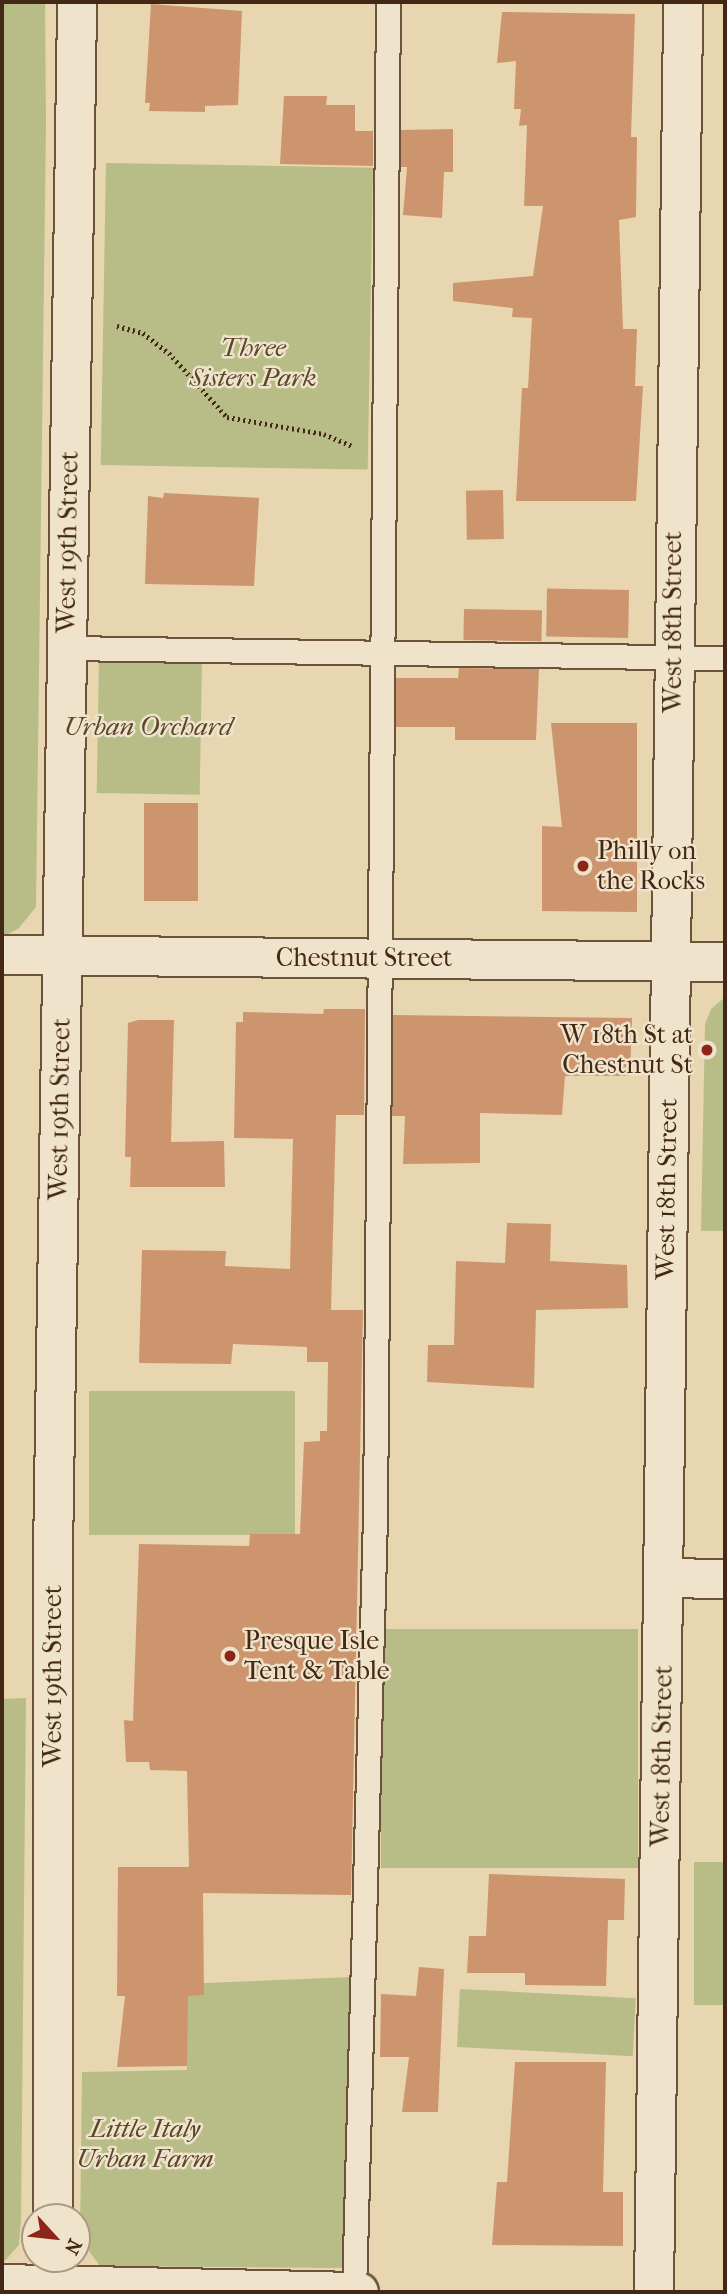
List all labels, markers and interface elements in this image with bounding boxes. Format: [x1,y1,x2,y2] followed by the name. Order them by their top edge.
[189,332,317,394] park label: Three Sisters Park
[51,451,85,633] street label: West 19th Street
[657,531,689,713] street label: West 18th Street
[64,711,232,743] park label: Urban Orchard
[597,835,705,896] place label: Philly on the Rocks
[575,858,591,874] marker: Philly on the Rocks
[276,942,452,974] street label: Chestnut Street
[43,1018,77,1200] street label: West 19th Street
[561,1019,693,1080] place label: W 18th St at Chestnut St
[699,1042,715,1058] marker: W 18th St at Chestnut St
[650,1098,684,1280] street label: West 18th Street
[37,1585,69,1767] street label: West 19th Street
[244,1625,389,1686] place label: Presque Isle Tent & Table
[222,1648,238,1664] marker: Presque Isle Tent & Table
[645,1665,679,1847] street label: West 18th Street
[76,2113,214,2174] park label: Little Italy Urban Farm
[21,2203,91,2273] north arrow
[60,2235,86,2258] text: N

